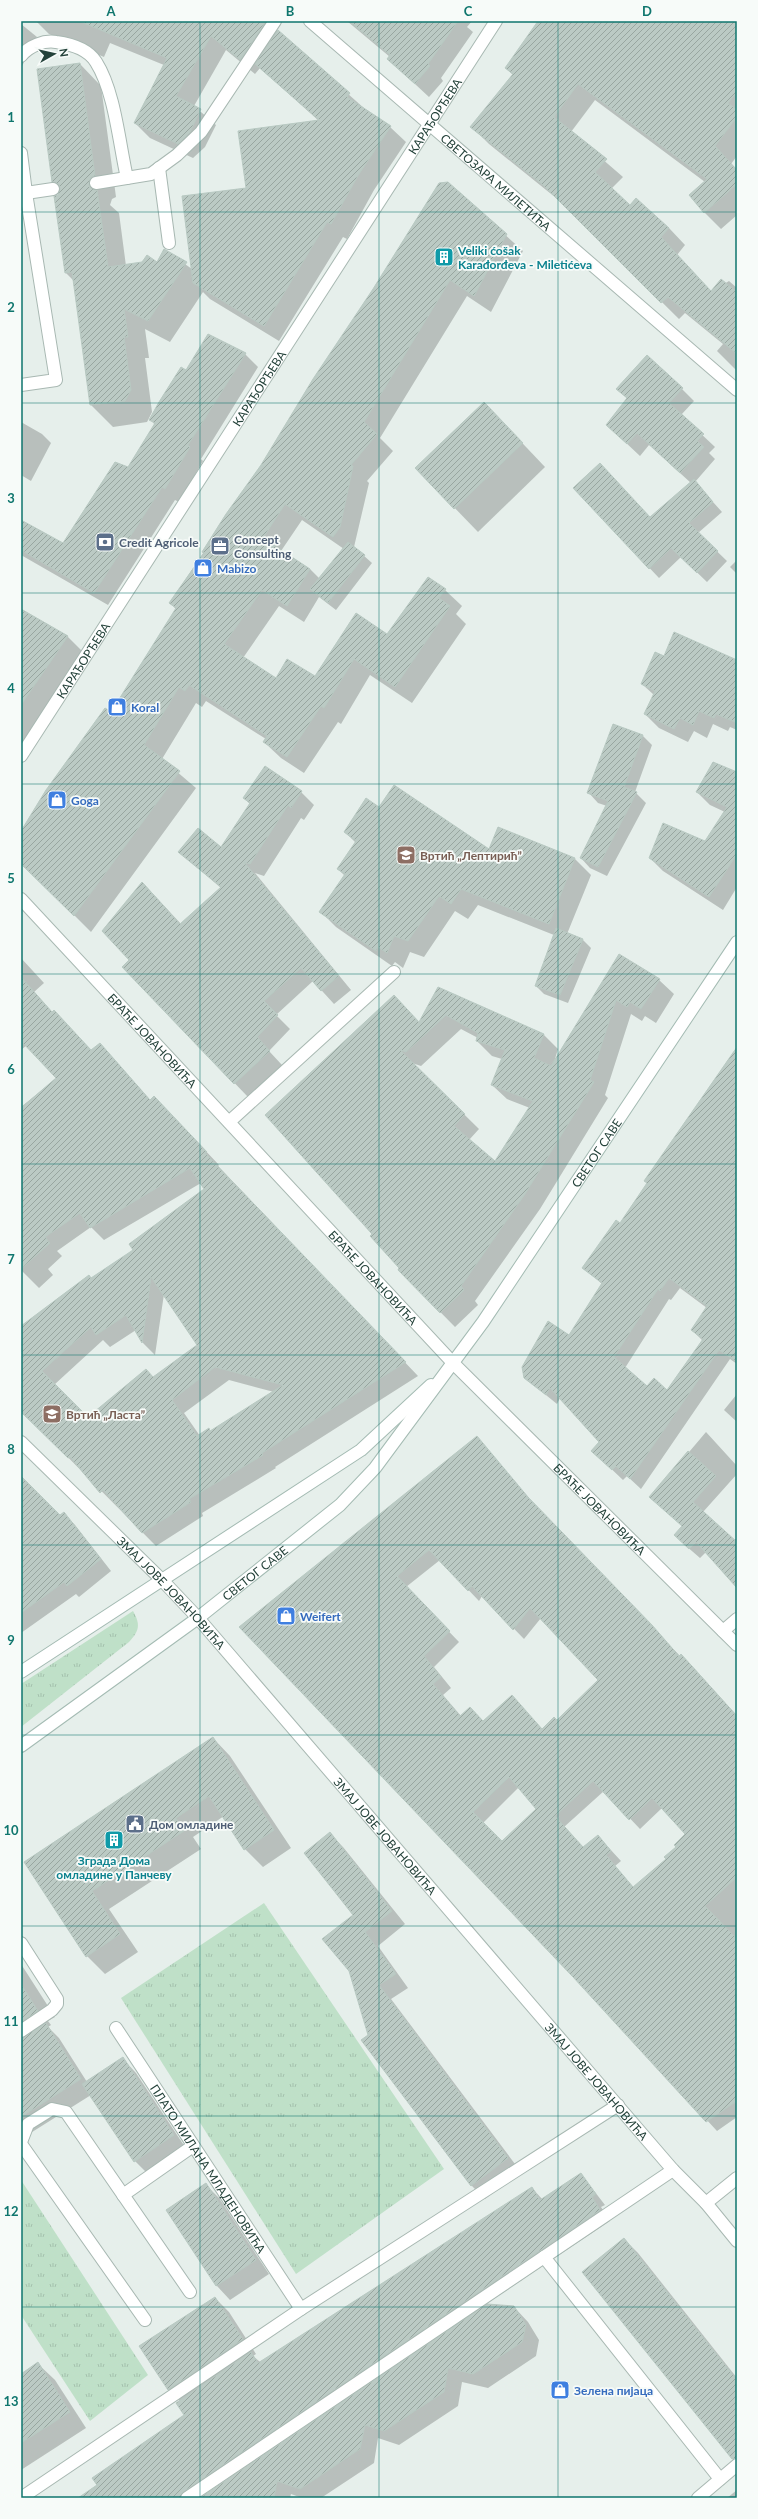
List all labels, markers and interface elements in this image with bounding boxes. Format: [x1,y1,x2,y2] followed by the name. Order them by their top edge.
[105,3,116,19] text: A
[286,3,295,19] text: B
[464,3,473,19] text: C
[642,3,652,19] text: D
[34,34,74,74] north arrow
[57,47,71,58] text: N
[405,75,465,157] street label: КАРАЂОРЂЕВА
[7,109,15,125] text: 1
[438,130,555,234] street label: СВЕТОЗАРА МИЛЕТИЋА
[457,243,592,272] place label: Veliki ćošak Karađorđeva - Miletićeva
[433,246,455,268] building icon: Veliki ćošak Karađorđeva - Miletićeva
[7,299,15,315] text: 2
[229,347,289,429] street label: КАРАЂОРЂЕВА
[7,490,15,506] text: 3
[94,531,116,553] bank icon: Credit Agricole
[234,532,292,561] place label: Concept Consulting
[119,535,199,550] place label: Credit Agricole
[209,535,231,557] office icon: Concept Consulting
[192,557,214,579] shop icon: Mabizo
[217,561,257,576] place label: Mabizo
[53,619,113,701] street label: КАРАЂОРЂЕВА
[7,680,15,696] text: 4
[106,696,128,718] shop icon: Koral
[131,700,159,715] place label: Koral
[46,789,68,811] shop icon: Goga
[71,793,99,808] place label: Goga
[395,844,417,866] school or university icon: Вртић „Лептирић”
[420,848,522,863] place label: Вртић „Лептирић”
[7,870,15,886] text: 5
[105,990,201,1091] street label: БРАЋЕ ЈОВАНОВИЋА
[7,1061,15,1077] text: 6
[568,1116,624,1190] street label: СВЕТОГ САВЕ
[326,1227,422,1328] street label: БРАЋЕ ЈОВАНОВИЋА
[7,1251,15,1267] text: 7
[41,1403,63,1425] school or university icon: Вртић „Ласта”
[66,1407,146,1422] place label: Вртић „Ласта”
[7,1441,15,1457] text: 8
[551,1460,650,1558] street label: БРАЋЕ ЈОВАНОВИЋА
[114,1533,229,1653] street label: ЗМАЈ ЈОВЕ ЈОВАНОВИЋА
[219,1542,291,1603] street label: СВЕТОГ САВЕ
[275,1605,297,1627] shop icon: Weifert
[300,1609,341,1624] place label: Weifert
[7,1632,15,1648] text: 9
[331,1774,441,1898] street label: ЗМАЈ ЈОВЕ ЈОВАНОВИЋА
[124,1813,146,1835] public building icon: Дом омладине
[149,1817,234,1832] place label: Дом омладине
[3,1822,19,1838] text: 10
[103,1829,125,1851] building icon: Зграда Дома омладине у Панчеву
[56,1853,172,1882] place label: Зграда Дома омладине у Панчеву
[3,2013,19,2029] text: 11
[542,2020,652,2144] street label: ЗМАЈ ЈОВЕ ЈОВАНОВИЋА
[147,2081,270,2256] street label: ПЛАТО МИЛАНА МЛАДЕНОВИЋА
[3,2203,19,2219] text: 12
[549,2379,571,2401] shop icon: Зелена пијаца
[574,2383,653,2398] place label: Зелена пијаца
[3,2393,19,2409] text: 13

